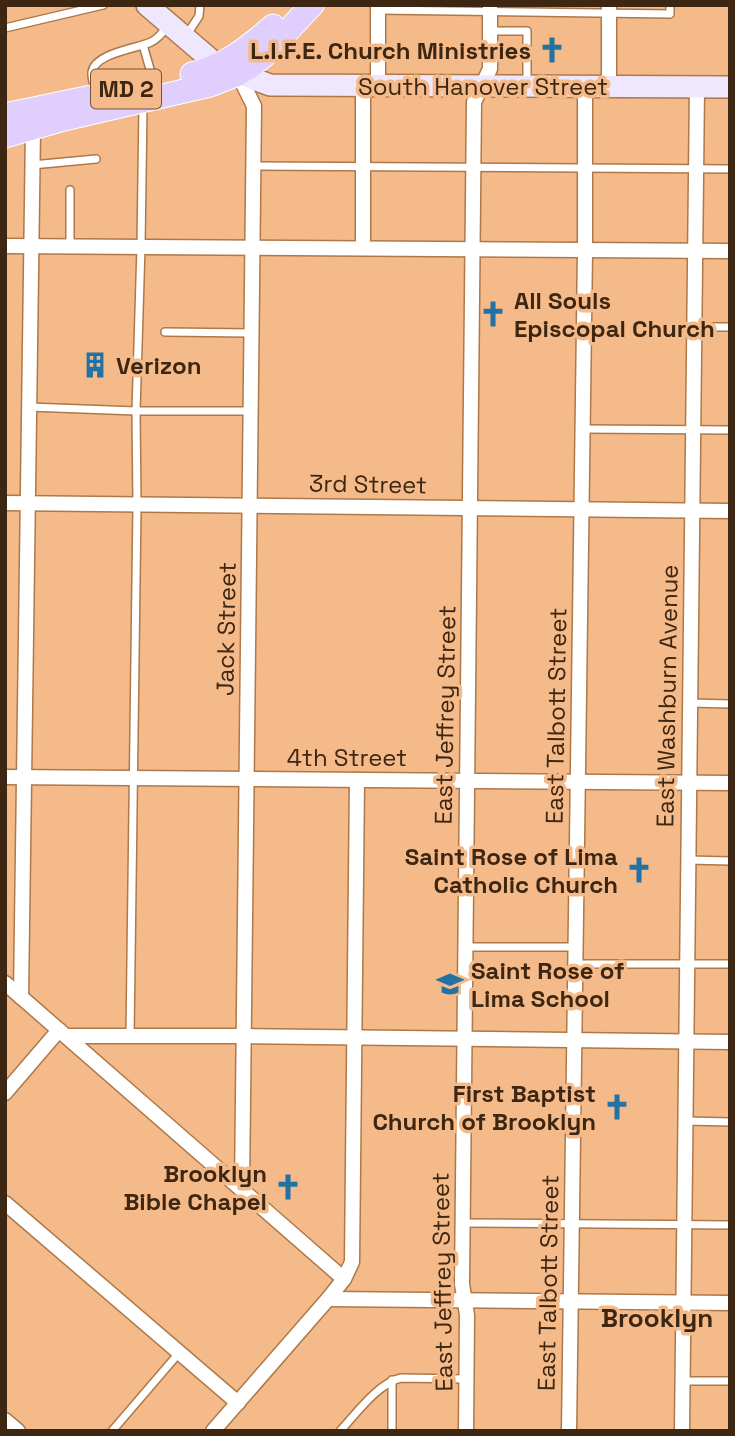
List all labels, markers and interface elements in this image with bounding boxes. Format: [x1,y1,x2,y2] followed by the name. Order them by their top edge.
[250,35,531,66] place label: L.I.F.E. Church Ministries
[537,35,567,65] church icon: L.I.F.E. Church Ministries
[91,69,161,108] road number: MD 2
[358,71,608,102] street label: South Hanover Street
[514,285,715,344] place label: All Souls Episcopal Church
[478,299,508,329] church icon: All Souls Episcopal Church
[80,350,110,380] building icon: Verizon
[116,350,202,381] place label: Verizon
[309,467,427,501] street label: 3rd Street
[209,562,243,696] street label: Jack Street
[649,564,685,828] street label: East Washburn Avenue
[428,605,462,825] street label: East Jeffrey Street
[539,608,573,824] street label: East Talbott Street
[287,742,407,773] street label: 4th Street
[405,841,618,900] place label: Saint Rose of Lima Catholic Church
[624,855,654,885] church icon: Saint Rose of Lima Catholic Church
[471,955,624,1014] place label: Saint Rose of Lima School
[435,969,465,999] school or university icon: Saint Rose of Lima School
[372,1078,596,1137] place label: First Baptist Church of Brooklyn
[602,1092,632,1122] church icon: First Baptist Church of Brooklyn
[123,1158,267,1217] place label: Brooklyn Bible Chapel
[273,1172,303,1202] church icon: Brooklyn Bible Chapel
[425,1172,459,1392] street label: East Jeffrey Street
[531,1175,565,1391] street label: East Talbott Street
[601,1301,713,1335] district label: Brooklyn

